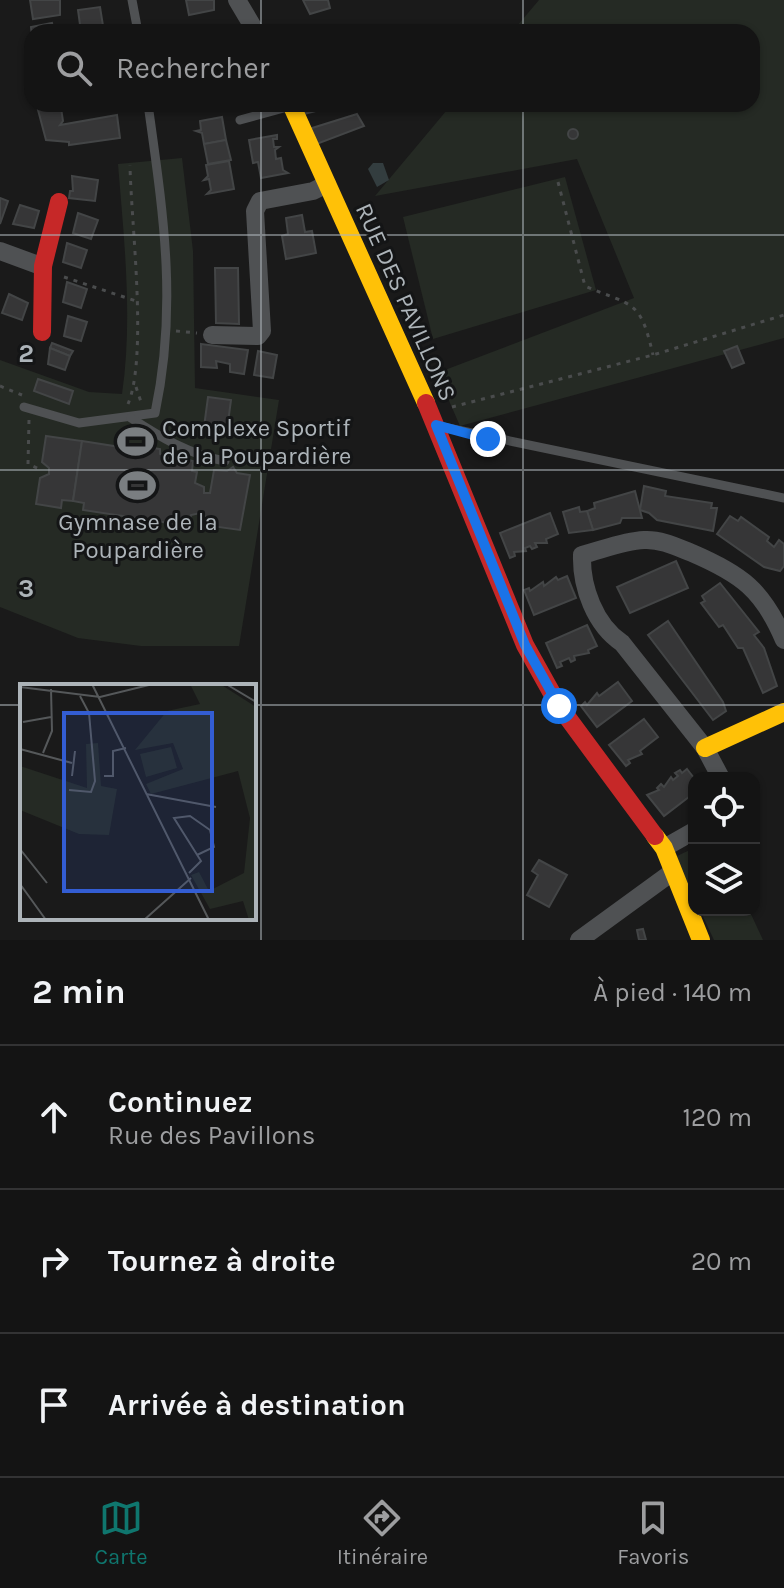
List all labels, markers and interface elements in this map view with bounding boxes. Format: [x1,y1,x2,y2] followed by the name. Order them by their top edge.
[24,24,760,112] search box
[52,46,96,90] icon: search
[116,50,269,86] text: Rechercher
[350,199,462,405] street label: RUE DES PAVILLONS
[18,338,34,369] text: 2
[162,414,351,470] place label: Complexe Sportif de la Poupardière
[470,421,506,457] route end
[117,423,155,461] sports icon: Complexe Sportif de la Poupardière
[119,466,157,504] sports icon: Gymnase de la Poupardière
[58,508,218,564] place label: Gymnase de la Poupardière
[18,573,34,604] text: 3
[20,684,256,920] inset map
[541,688,577,724] route start
[688,772,760,916] map controls
[688,772,760,844] button: locate
[688,844,760,916] button: layers
[32,972,126,1012] text: 2 min
[593,977,752,1008] text: À pied · 140 m
[108,1084,253,1120] text: Continuez
[32,1095,76,1139] icon: ahead
[682,1102,752,1133] text: 120 m
[108,1120,315,1151] text: Rue des Pavillons
[32,1239,76,1283] icon: right
[108,1243,336,1279] text: Tournez à droite
[691,1246,752,1277] text: 20 m
[32,1383,76,1427] icon: arrive
[108,1387,406,1423] text: Arrivée à destination
[95,1496,148,1570] tab: Carte
[337,1496,428,1570] tab: Itinéraire
[617,1496,689,1570] tab: Favoris

